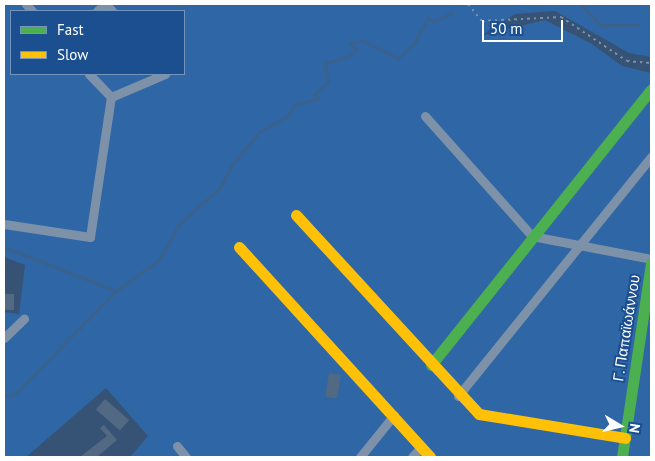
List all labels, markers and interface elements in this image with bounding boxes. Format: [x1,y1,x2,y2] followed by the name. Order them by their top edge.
[10,10,185,75] legend
[485,10,566,42] scale bar
[490,19,523,38] text: 50 m
[57,20,84,39] text: Fast
[57,45,88,64] text: Slow
[609,273,643,383] street label: Γ. Παπαϊωάννου
[595,401,645,451] north arrow
[625,422,644,434] text: N

